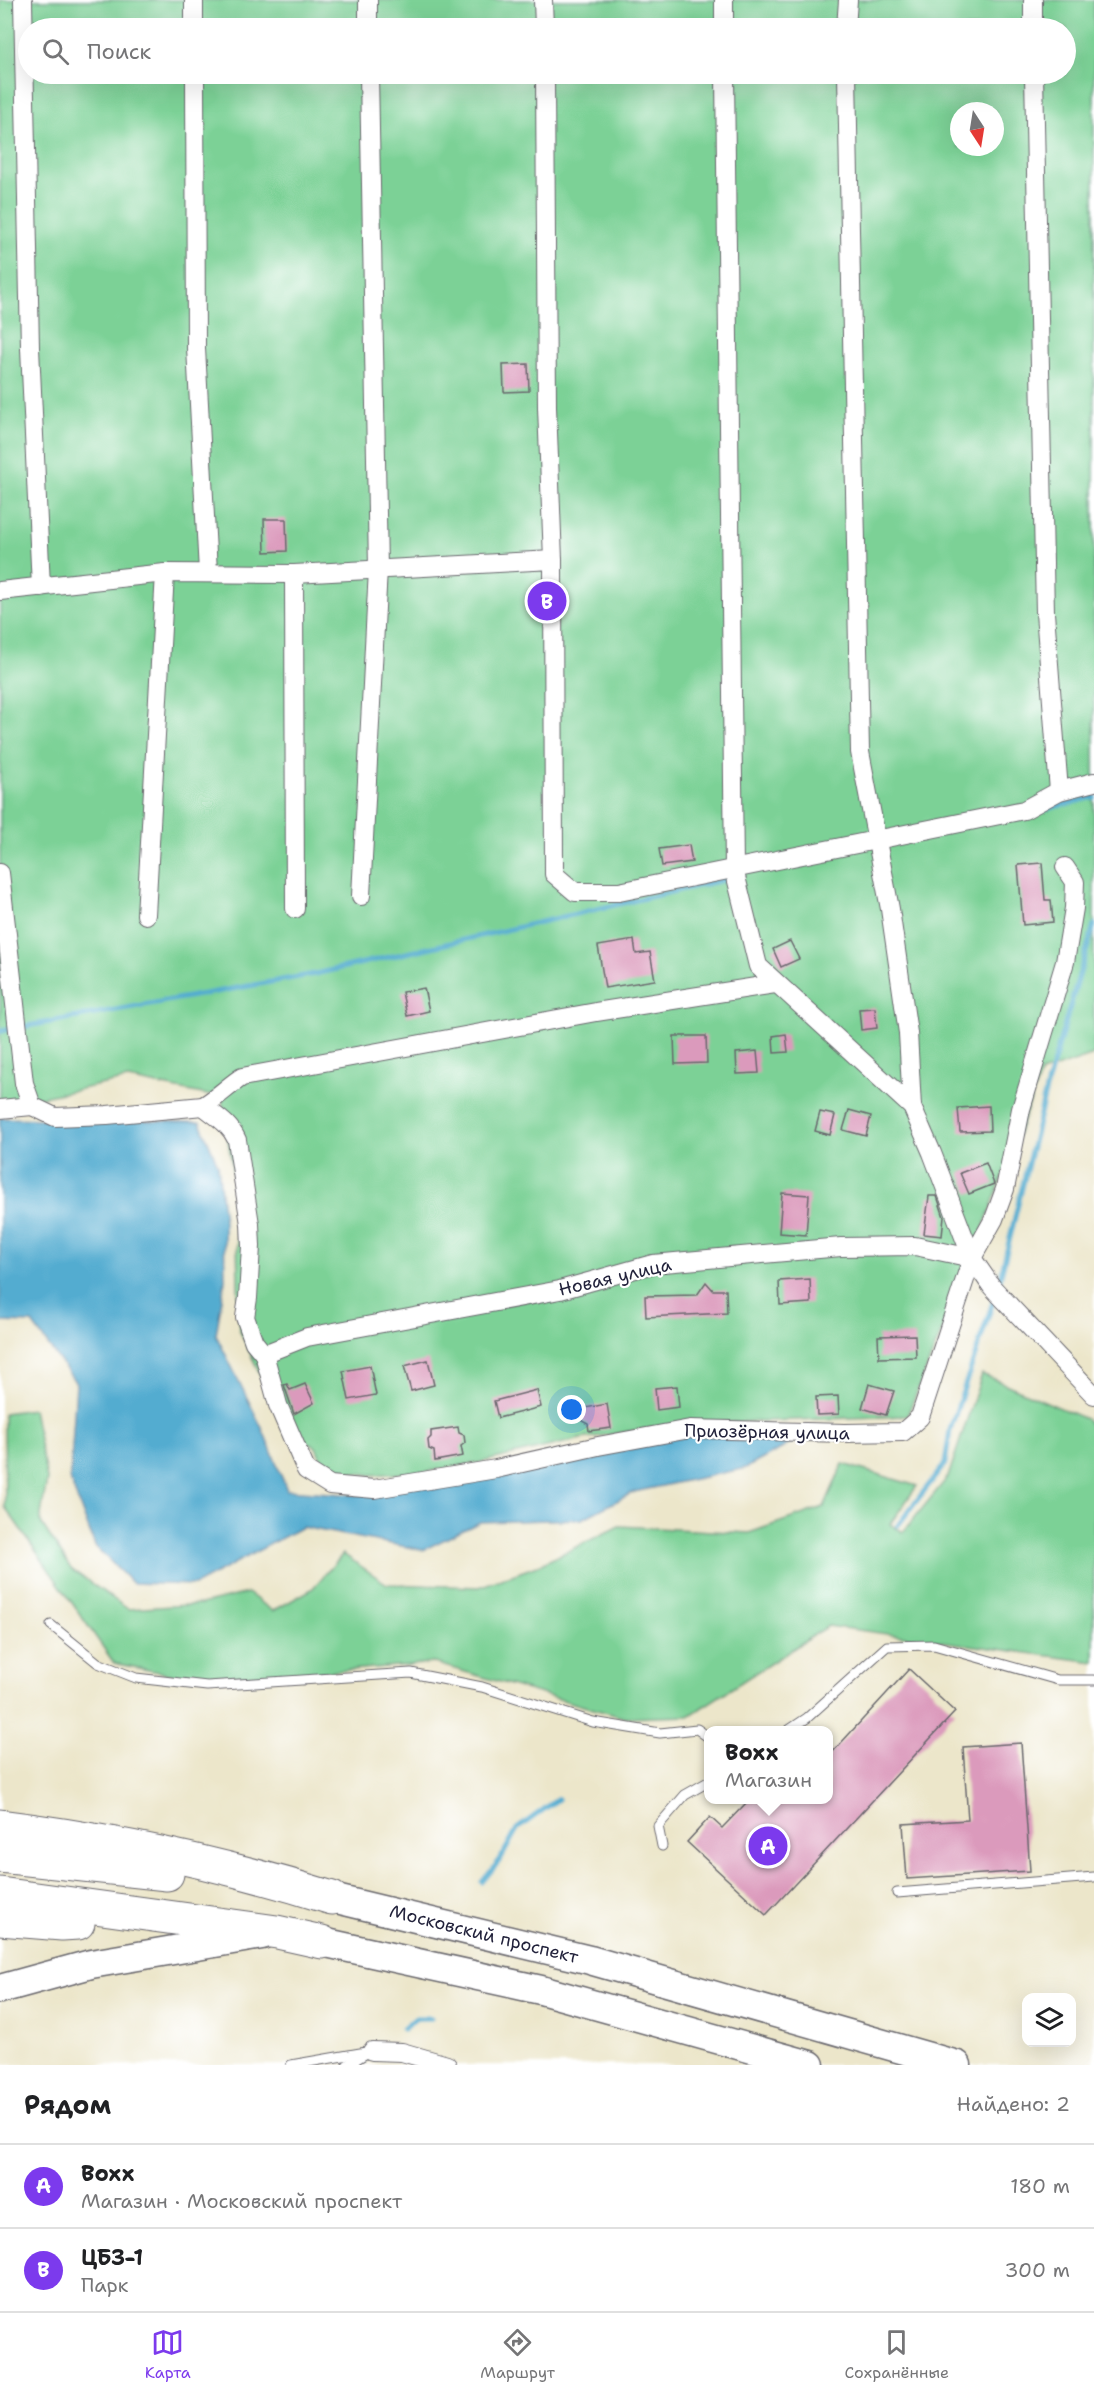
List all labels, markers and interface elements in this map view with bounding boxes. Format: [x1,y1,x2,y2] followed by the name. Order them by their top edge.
[18,18,1076,84] search box
[39,35,72,68] icon: search
[87,37,151,66] text: Поиск
[950,102,1004,156] north arrow
[528,578,566,624] pin: B
[556,1252,674,1302] street label: Новая улица
[557,1395,586,1424] your location
[684,1419,850,1445] street label: Приозёрная улица
[704,1726,833,1804] popup
[725,1738,778,1767] text: Boxx
[725,1767,812,1793] text: Магазин
[748,1824,788,1868] pin: A
[387,1899,582,1969] street label: Московский проспект
[1022,1993,1076,2047] map controls
[1022,1993,1076,2047] button: layers
[24,2087,111,2122] text: Рядом
[957,2091,1070,2117] text: Найдено: 2
[81,2159,134,2188] text: Boxx
[36,2173,51,2199] text: A
[1010,2173,1070,2199] text: 180 m
[81,2188,402,2214] text: Магазин · Московский проспект
[81,2243,143,2272] text: ЦБЗ-1
[37,2257,50,2283] text: B
[1004,2257,1070,2283] text: 300 m
[81,2272,128,2298] text: Парк
[145,2326,191,2383] tab: Карта
[480,2326,555,2383] tab: Маршрут
[845,2326,949,2383] tab: Сохранённые

